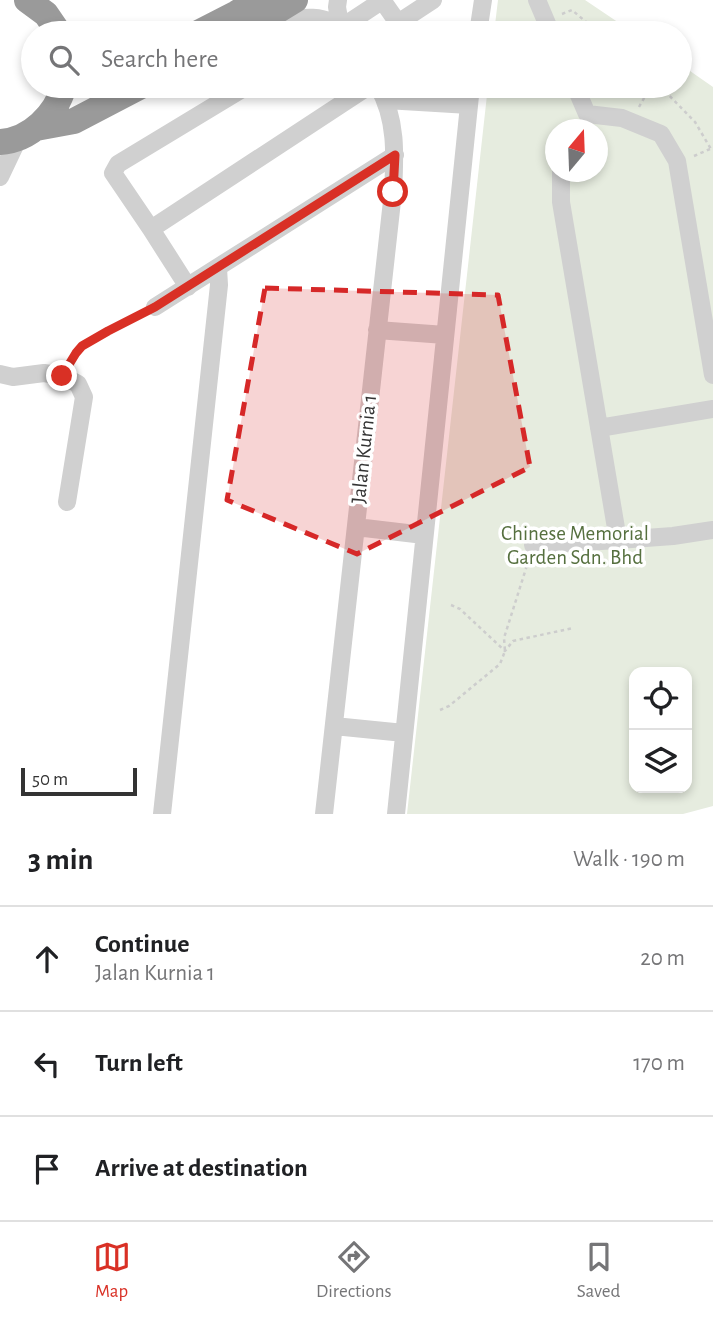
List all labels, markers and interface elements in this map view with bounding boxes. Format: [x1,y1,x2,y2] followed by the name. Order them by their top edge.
[21,21,692,98] search box
[45,41,83,79] icon: search
[101,46,219,72] text: Search here
[545,119,608,182] north arrow
[377,176,408,207] route start
[46,360,77,391] route end
[348,393,380,505] street label: Jalan Kurnia 1
[501,523,649,568] park label: Chinese Memorial Garden Sdn. Bhd
[629,667,692,793] map controls
[629,667,692,730] button: locate
[629,730,692,793] button: layers
[21,765,136,797] scale bar
[32,770,68,789] text: 50 m
[28,845,93,875] text: 3 min
[573,848,685,871] text: Walk · 190 m
[95,931,190,957] text: Continue
[28,940,66,978] icon: ahead
[640,947,685,970] text: 20 m
[95,962,215,985] text: Jalan Kurnia 1
[28,1045,66,1083] icon: left
[95,1050,183,1076] text: Turn left
[633,1052,685,1075] text: 170 m
[28,1150,66,1188] icon: arrive
[95,1155,308,1181] text: Arrive at destination
[93,1238,131,1303] tab: Map
[316,1238,392,1303] tab: Directions
[577,1238,620,1303] tab: Saved

